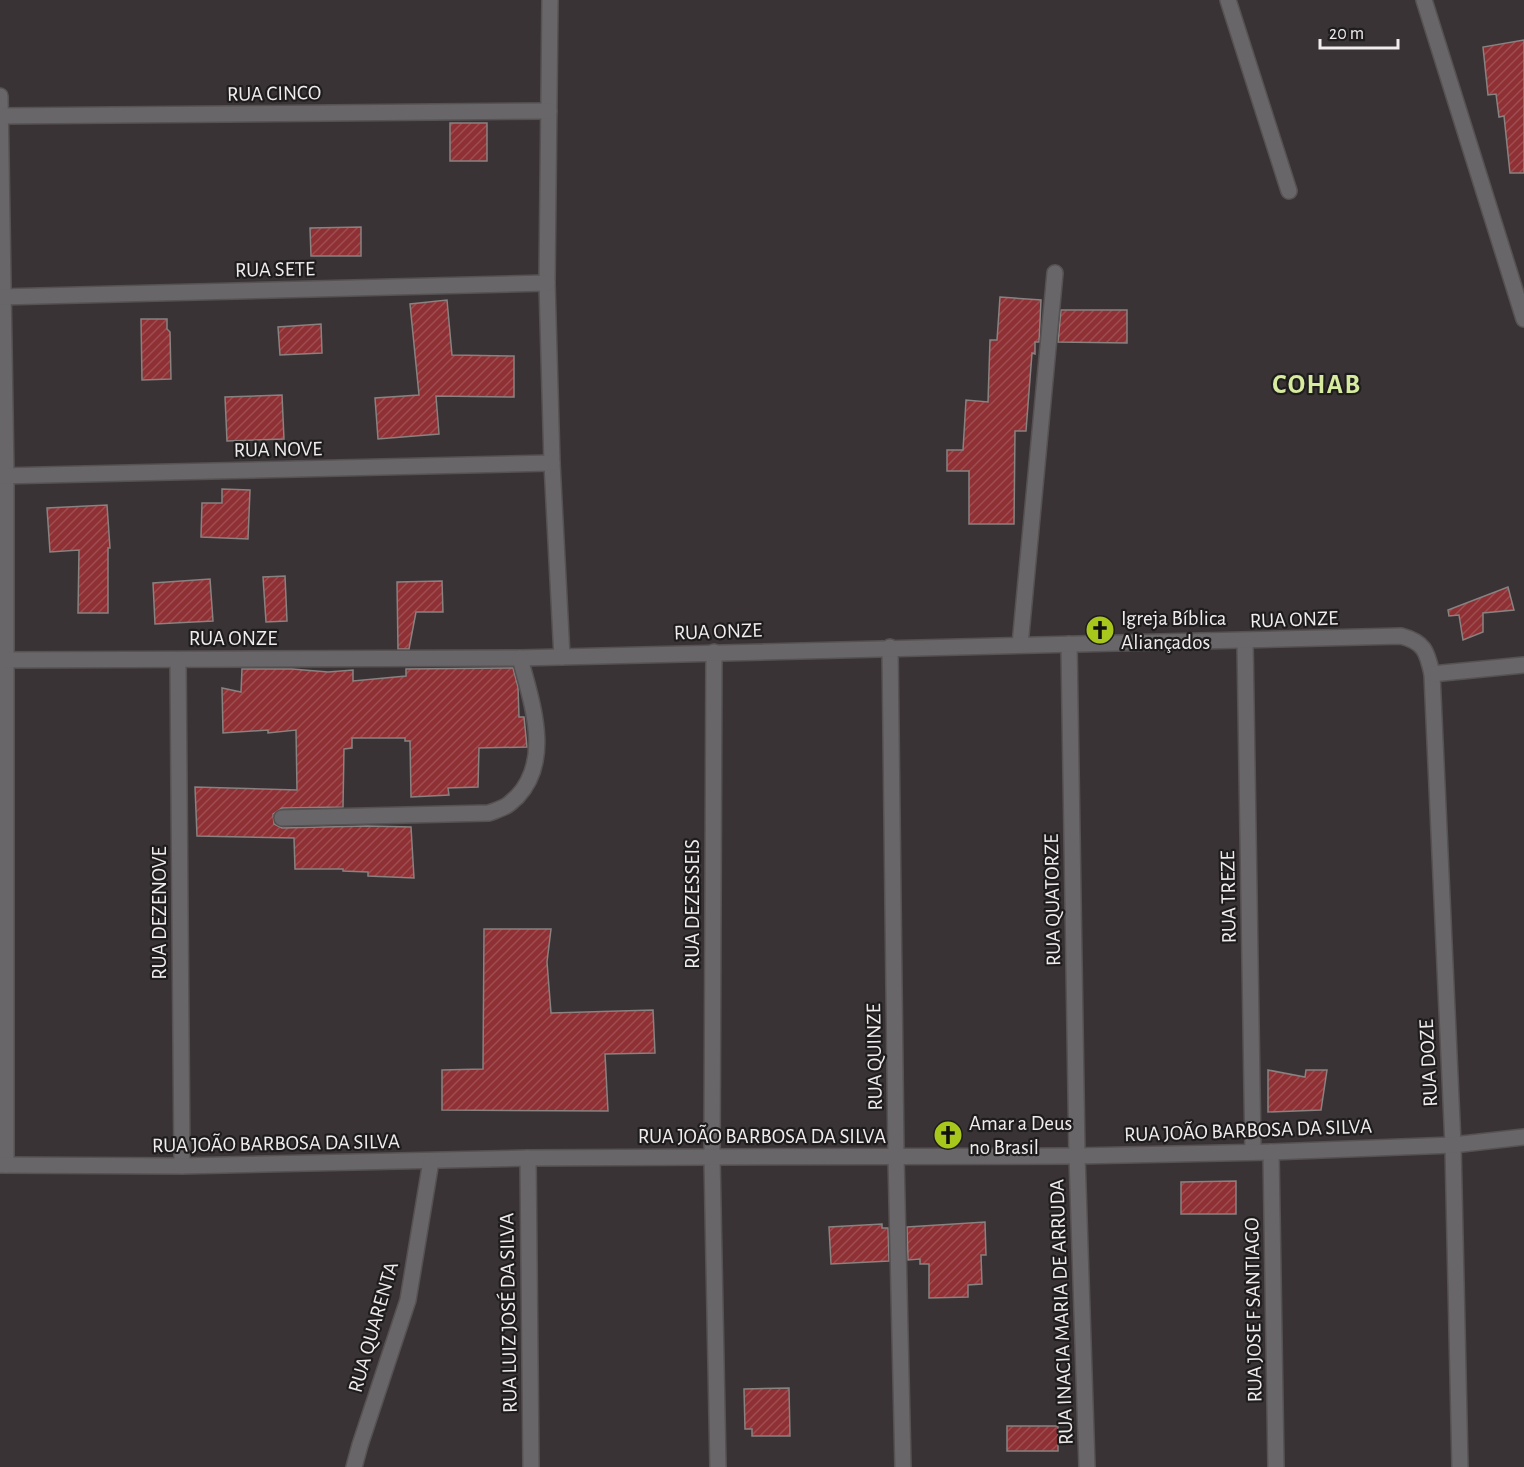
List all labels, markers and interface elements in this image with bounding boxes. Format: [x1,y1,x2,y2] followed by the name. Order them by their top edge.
[1320,12,1398,50] scale bar
[1329,25,1364,43] text: 20 m
[227,82,321,105] street label: RUA CINCO
[235,258,315,281] street label: RUA SETE
[1272,371,1362,398] district label: COHAB
[234,438,322,461] street label: RUA NOVE
[1249,607,1339,632] street label: RUA ONZE
[1121,608,1227,653] place label: Igreja Bíblica Aliançados
[1084,614,1116,646] church icon: Igreja Bíblica Aliançados
[673,619,763,644] street label: RUA ONZE
[189,628,277,649] street label: RUA ONZE
[1041,834,1064,966] street label: RUA QUATORZE
[682,839,703,969] street label: RUA DEZESSEIS
[149,846,170,980] street label: RUA DEZENOVE
[1217,850,1240,944] street label: RUA TREZE
[863,1003,886,1111] street label: RUA QUINZE
[1416,1019,1441,1107] street label: RUA DOZE
[969,1113,1072,1158] place label: Amar a Deus no Brasil
[1124,1114,1372,1145] street label: RUA JOÃO BARBOSA DA SILVA
[932,1119,964,1151] church icon: Amar a Deus no Brasil
[638,1124,886,1147] street label: RUA JOÃO BARBOSA DA SILVA
[152,1129,400,1156] street label: RUA JOÃO BARBOSA DA SILVA
[1046,1179,1077,1445] street label: RUA INACIA MARIA DE ARRUDA
[494,1213,521,1413] street label: RUA LUIZ JOSÉ DA SILVA
[1241,1217,1266,1403] street label: RUA JOSE F SANTIAGO
[345,1259,402,1395] street label: RUA QUARENTA

